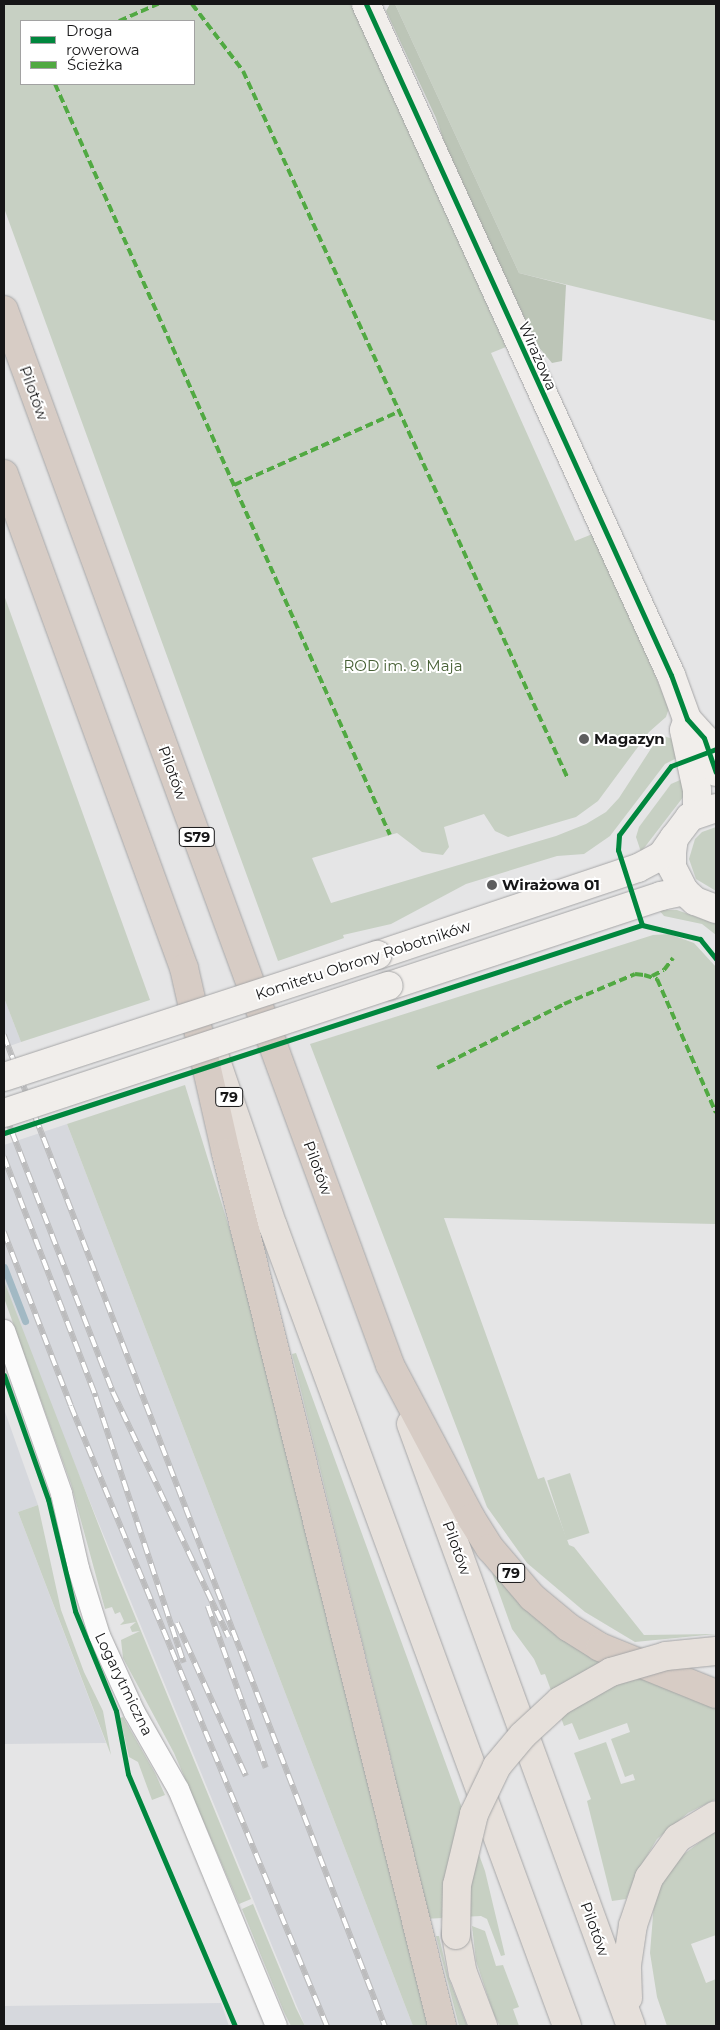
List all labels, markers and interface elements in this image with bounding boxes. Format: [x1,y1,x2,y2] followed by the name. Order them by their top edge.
[20,20,195,85] legend
[66,21,140,59] text: Droga rowerowa
[67,55,123,74] text: Ścieżka
[515,319,561,393] street label: Wirażowa
[16,363,52,423] street label: Pilotów
[343,657,463,675] park label: ROD im. 9. Maja
[594,730,665,748] place label: Magazyn
[578,733,590,745] marker: Magazyn
[155,743,191,803] street label: Pilotów
[178,826,216,849] road number: S79
[502,876,600,894] place label: Wirażowa 01
[486,879,498,891] marker: Wirażowa 01
[253,917,473,1003] street label: Komitetu Obrony Robotników
[214,1086,244,1108] road number: 79
[300,1138,336,1198] street label: Pilotów
[439,1518,475,1578] street label: Pilotów
[496,1562,526,1585] road number: 79
[91,1630,157,1738] street label: Logarytmiczna
[577,1899,613,1959] street label: Pilotów

